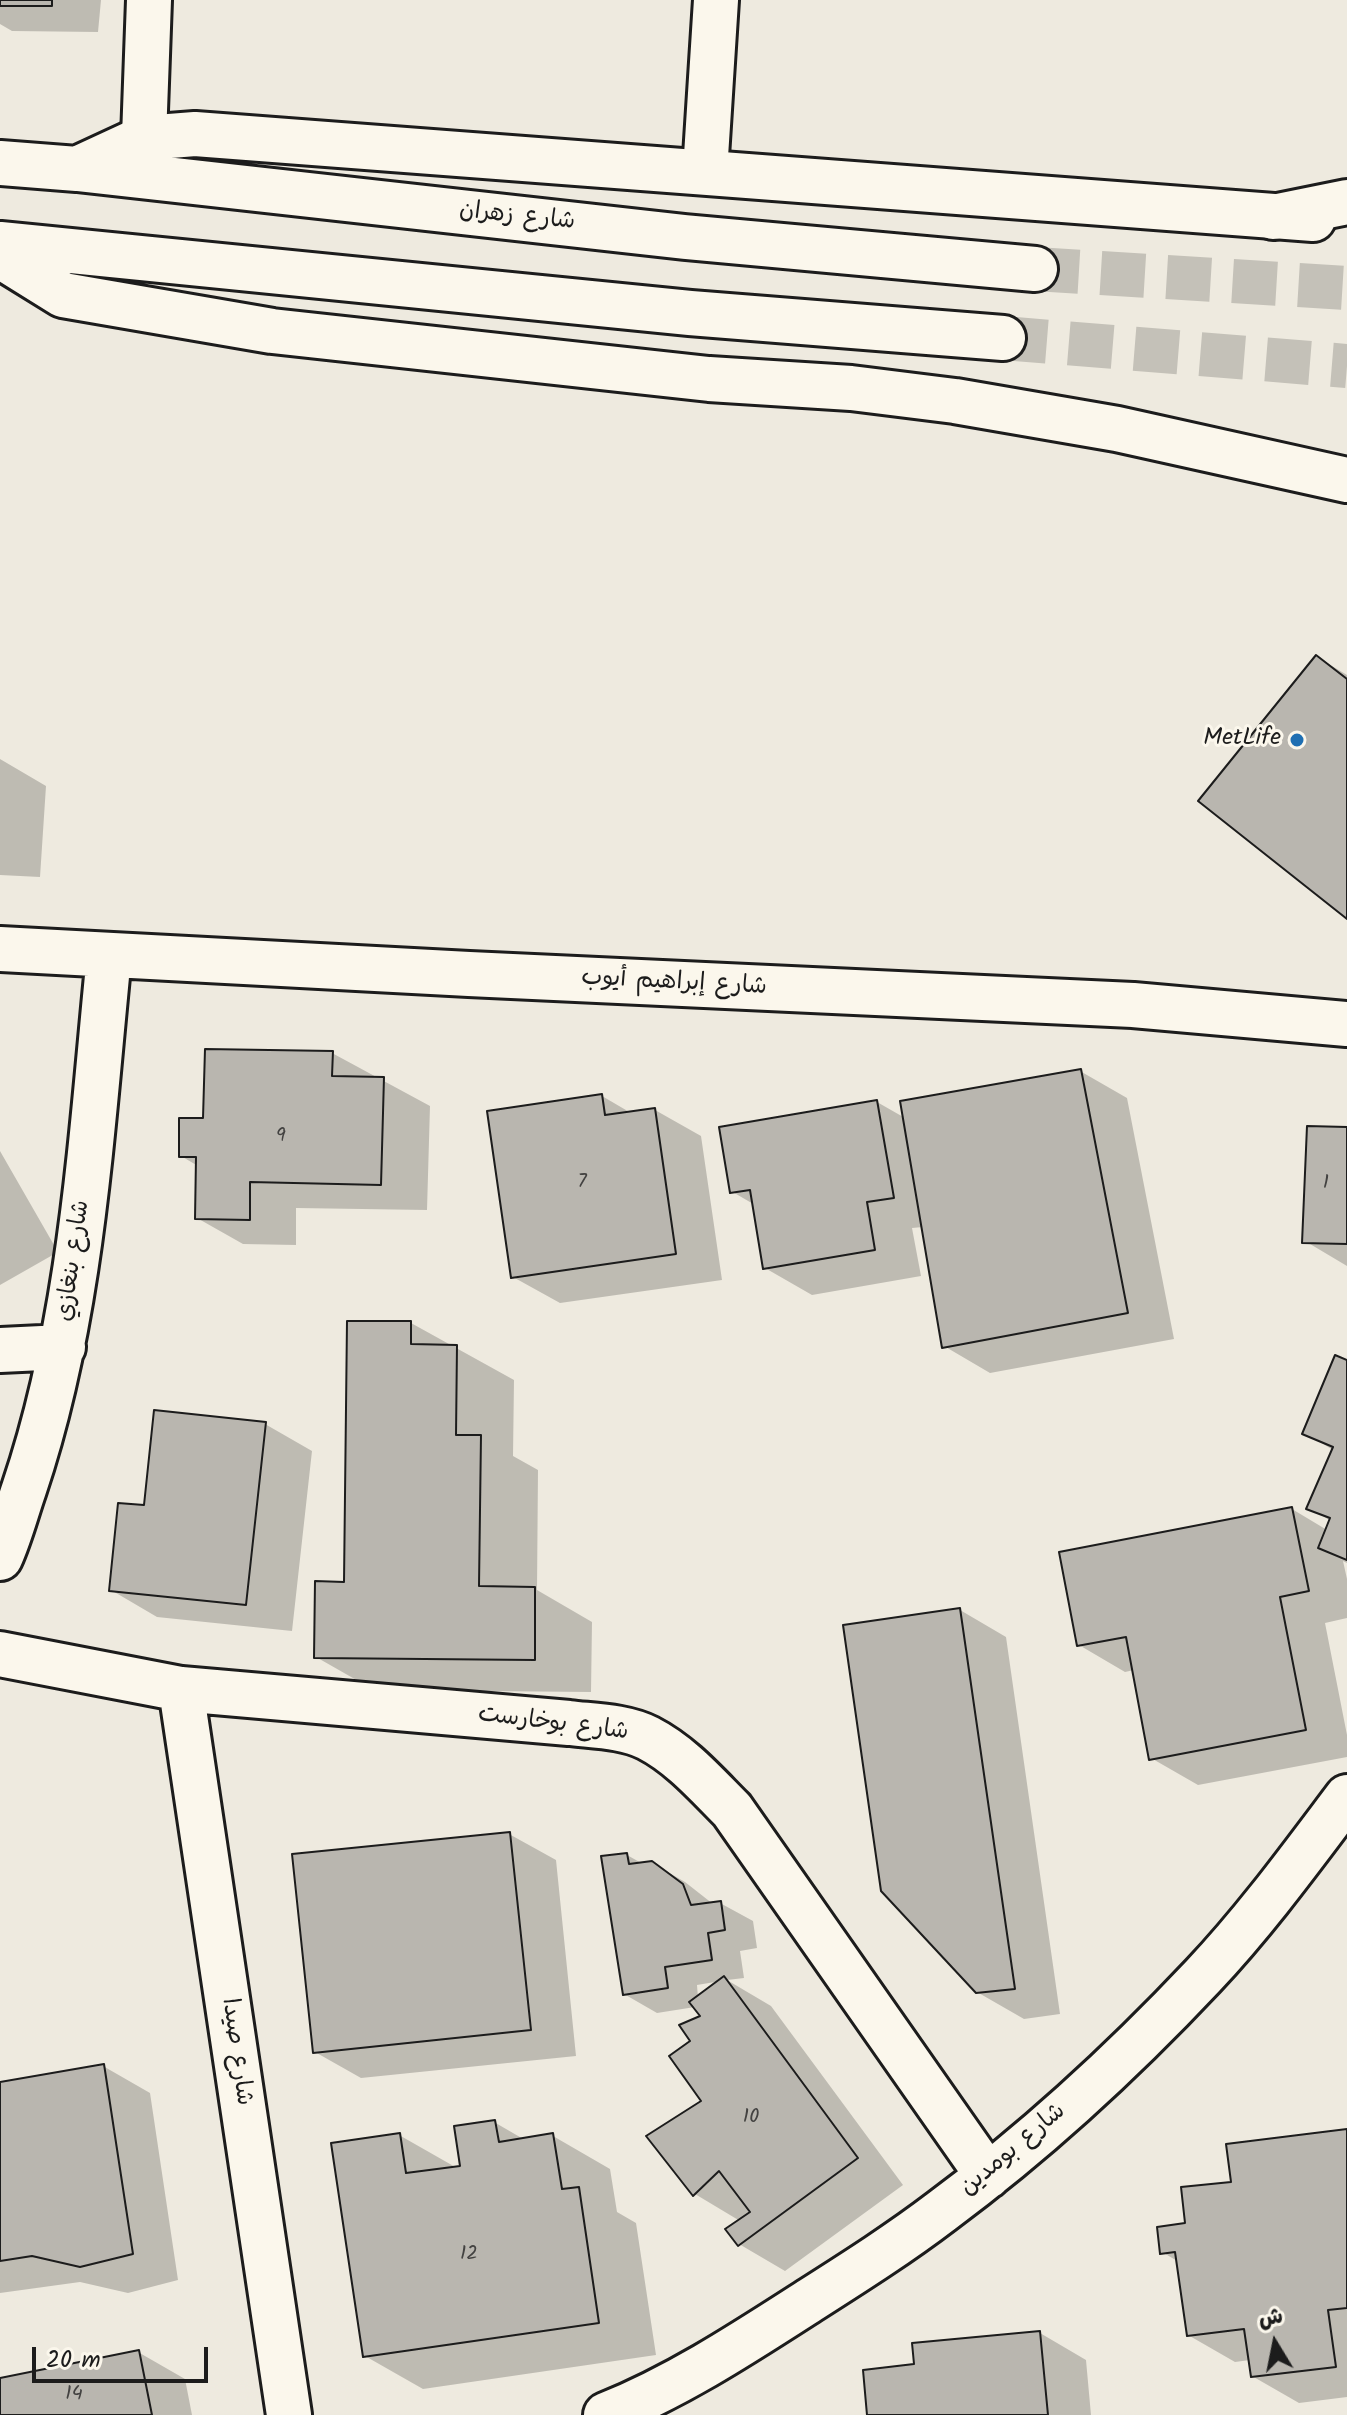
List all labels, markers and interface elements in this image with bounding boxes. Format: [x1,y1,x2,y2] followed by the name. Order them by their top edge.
[458,198,576,238] street label: شارع زهران
[1203,726,1281,754] place label: MetLife
[1288,731,1306,749] marker: MetLife
[581,965,767,1003] street label: شارع إبراهيم أيوب
[276,1126,286,1150] house number: 9
[577,1172,587,1196] house number: 7
[1323,1173,1329,1197] house number: 1
[52,1198,98,1324] street label: شارع بنغازي
[476,1701,630,1749] street label: شارع بوخارست
[213,1996,257,2108] street label: شارع صيدا
[955,2099,1073,2203] street label: شارع بومدين
[743,2107,759,2131] house number: 10
[460,2244,478,2268] house number: 12
[1256,2300,1286,2338] text: ش
[1235,2303,1315,2383] north arrow
[36,2331,212,2381] scale bar
[46,2341,101,2380] text: 20 m
[65,2384,83,2408] house number: 14

